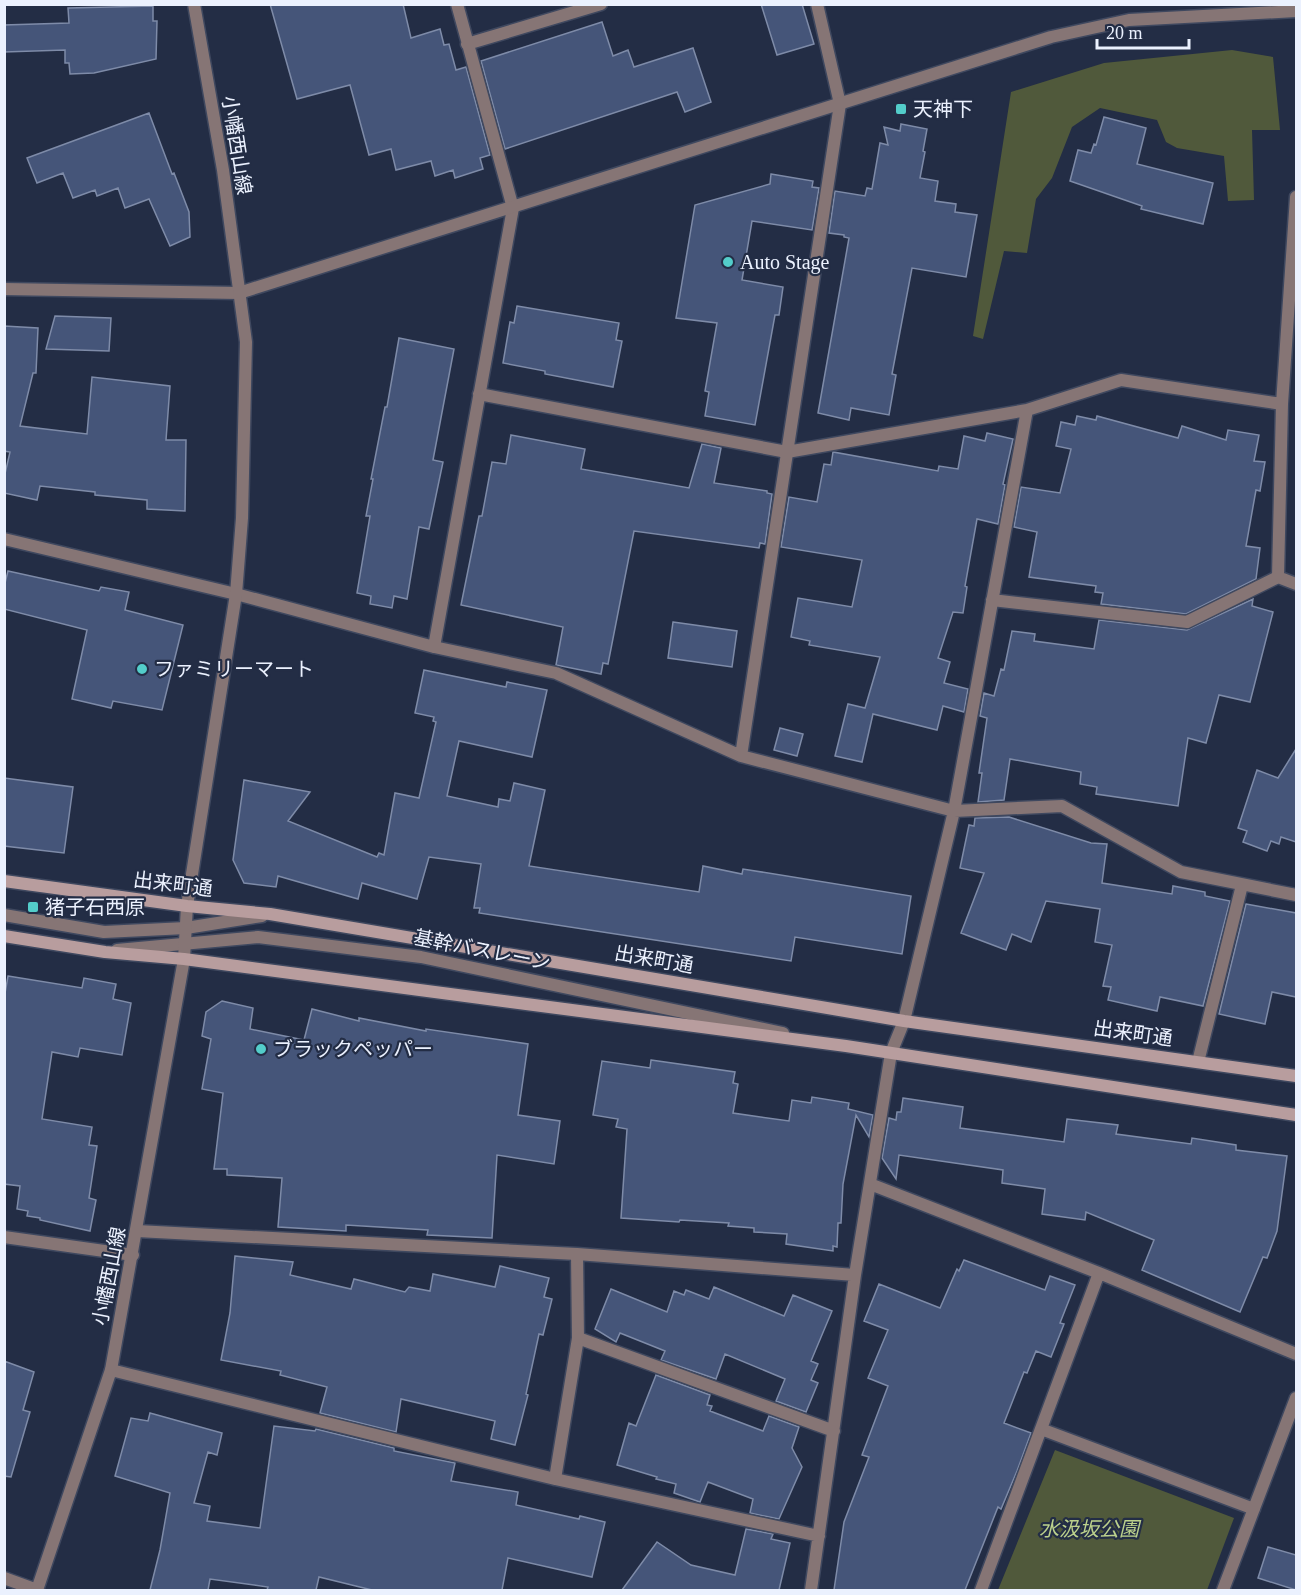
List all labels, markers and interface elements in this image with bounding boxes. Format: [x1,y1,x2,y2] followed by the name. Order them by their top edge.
[1097,12,1188,50] scale bar
[1106,23,1143,43] text: 20 m
[218,94,256,196] street label: 小幡西山線
[913,98,973,120] place label: 天神下
[894,102,908,116] marker: 天神下
[740,251,830,274] place label: Auto Stage
[721,255,735,269] marker: Auto Stage
[154,658,314,680] place label: ファミリーマート
[135,662,149,676] marker: ファミリーマート
[132,868,214,900] street label: 出来町通
[45,896,145,918] place label: 猪子石西原
[26,900,40,914] marker: 猪子石西原
[412,926,552,974] street label: 基幹バスレーン
[613,941,695,977] street label: 出来町通
[1092,1017,1174,1049] street label: 出来町通
[273,1038,433,1060] place label: ブラックペッパー
[254,1042,268,1056] marker: ブラックペッパー
[89,1225,129,1327] street label: 小幡西山線
[1039,1518,1142,1540] park label: 水汲坂公園

